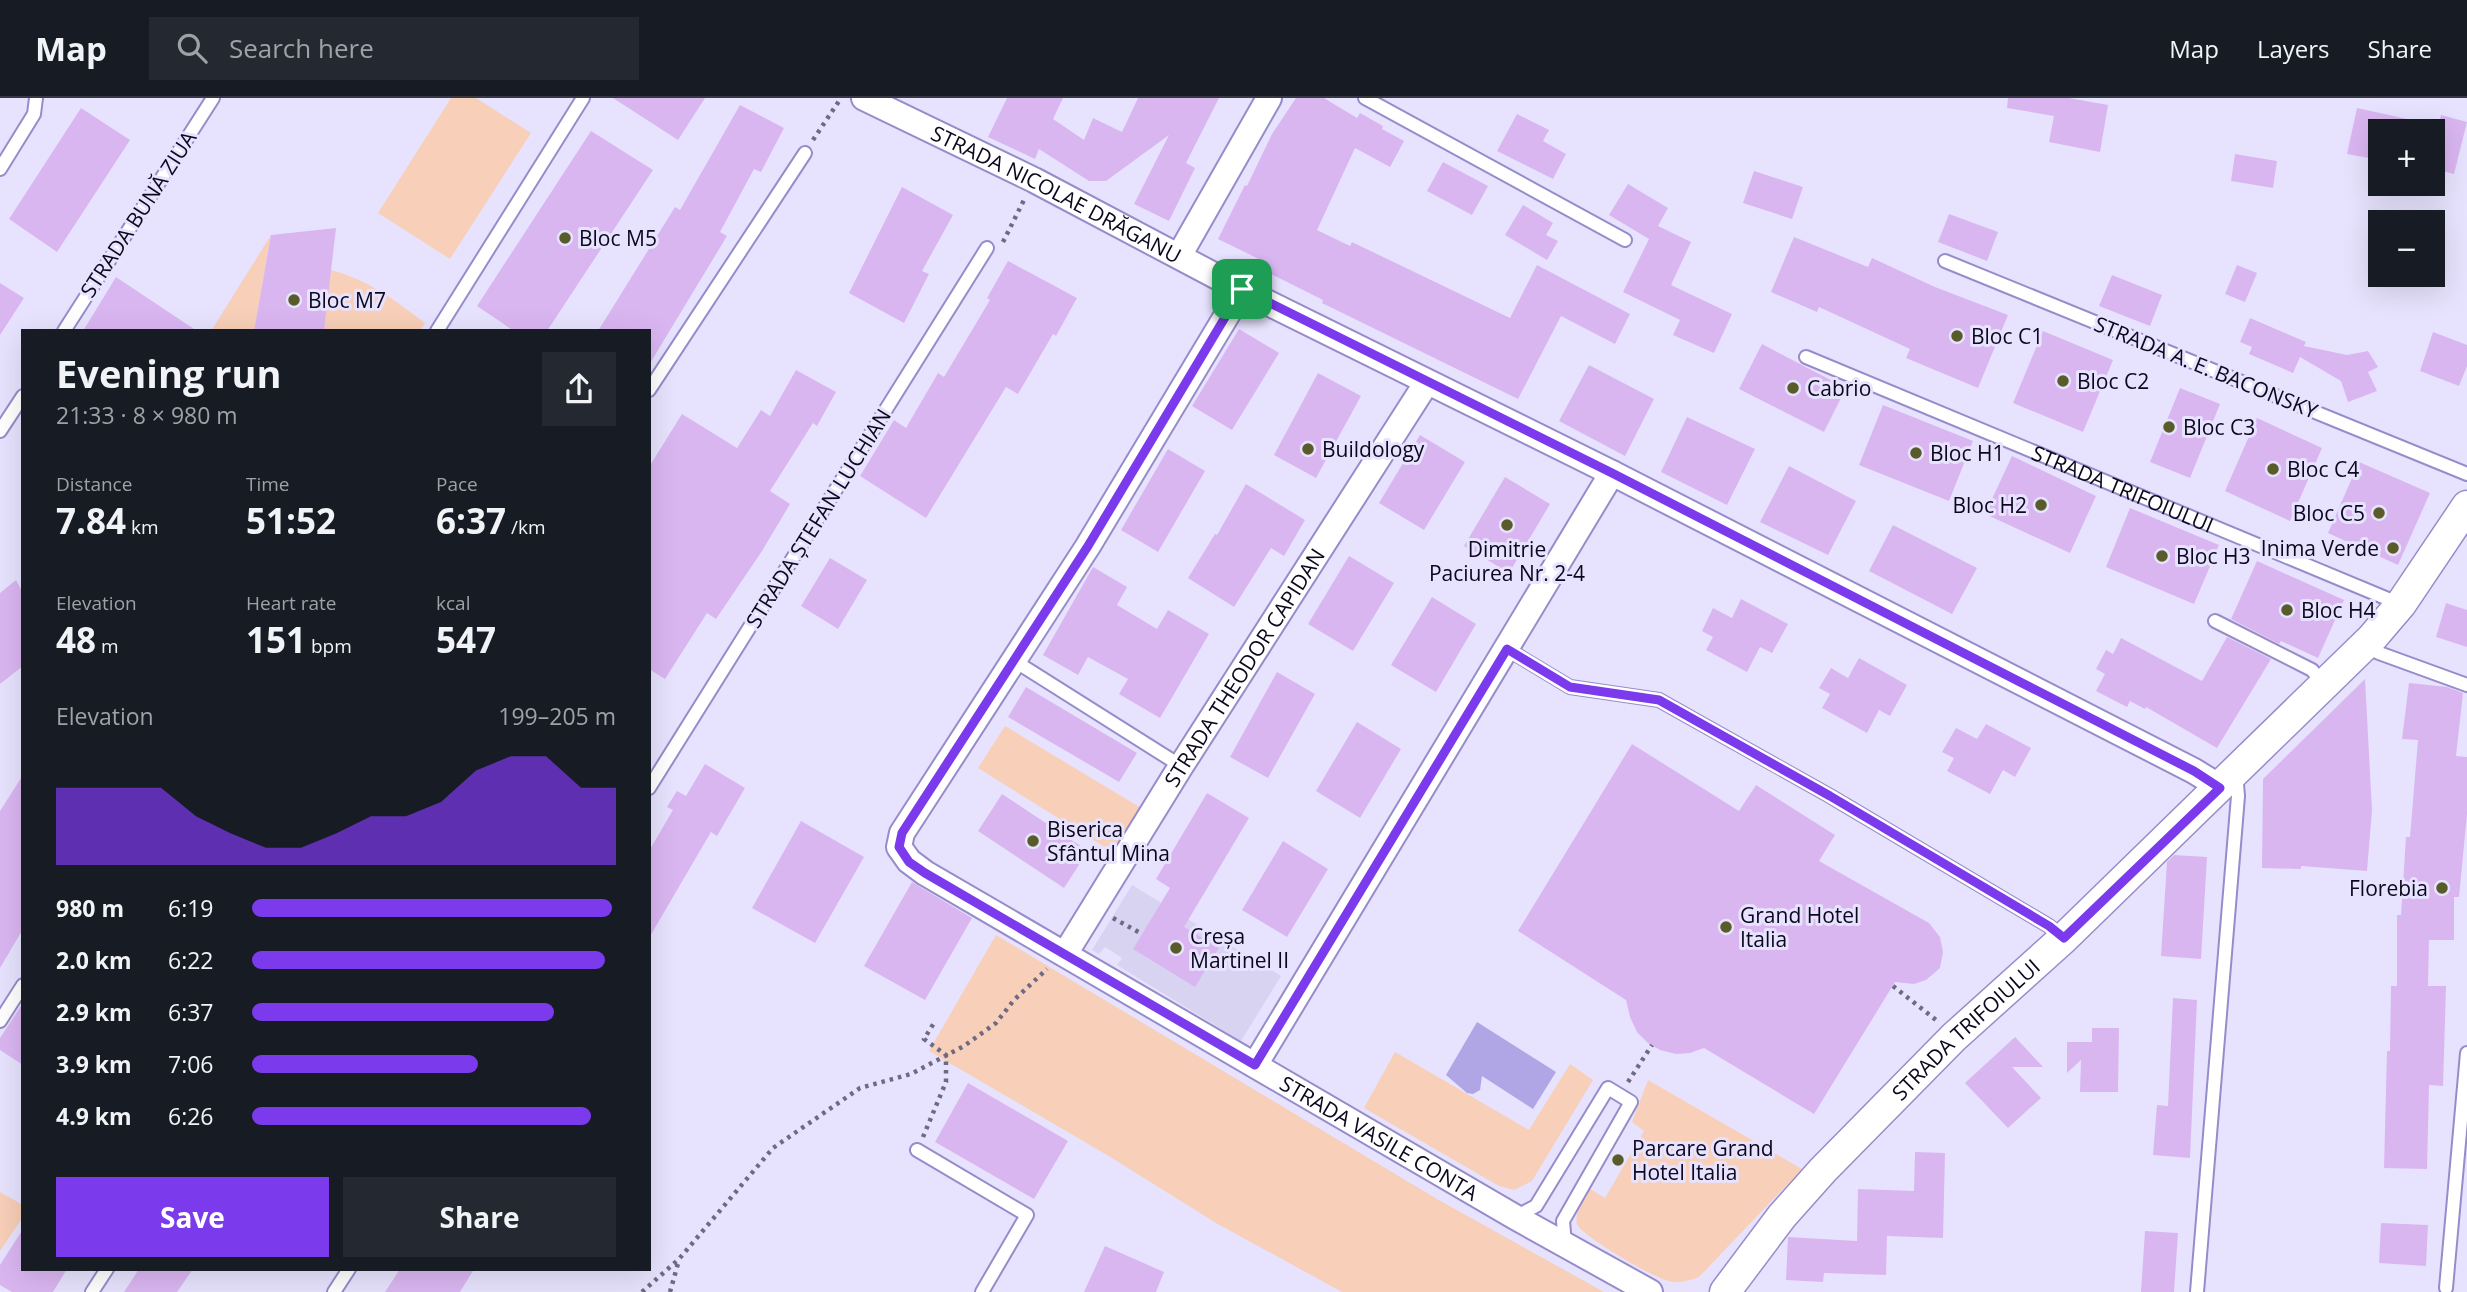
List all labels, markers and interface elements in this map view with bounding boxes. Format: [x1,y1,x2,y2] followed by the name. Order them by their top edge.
[149,17,639,80] search box
[35,26,107,71] text: Map
[173,29,211,67] icon: search
[229,30,374,66] text: Search here
[2169,32,2219,65] text: Map
[2257,32,2330,65] text: Layers
[2368,32,2432,65] text: Share
[927,119,1186,269] street label: STRADA NICOLAE DRĂGANU
[2368,119,2445,287] map controls
[2368,119,2445,196] button: +
[74,125,203,303] street label: STRADA BUNĂ ZIUA
[2368,210,2445,287] button: −
[579,224,657,252] place label: Bloc M5
[557,230,573,246] marker: Bloc M5
[1212,259,1272,319] pin
[1223,270,1261,308] icon: arrive
[308,286,386,314] place label: Bloc M7
[286,292,302,308] marker: Bloc M7
[2090,309,2322,425] street label: STRADA A. E. BACONSKY
[1971,322,2043,350] place label: Bloc C1
[1949,328,1965,344] marker: Bloc C1
[56,347,281,399] text: Evening run
[542,352,616,426] button: share
[2077,367,2149,395] place label: Bloc C2
[2055,373,2071,389] marker: Bloc C2
[1807,374,1871,402] place label: Cabrio
[1785,380,1801,396] marker: Cabrio
[56,399,238,431] text: 21:33 · 8 × 980 m
[739,403,897,633] street label: STRADA ȘTEFAN LUCHIAN
[2183,413,2255,441] place label: Bloc C3
[2161,419,2177,435] marker: Bloc C3
[1322,435,1425,463] place label: Buildology
[2028,438,2218,539] street label: STRADA TRIFOIULUI
[1930,439,2005,467] place label: Bloc H1
[1300,441,1316,457] marker: Buildology
[1908,445,1924,461] marker: Bloc H1
[2287,455,2359,483] place label: Bloc C4
[2265,461,2281,477] marker: Bloc C4
[56,471,132,497] text: Distance
[246,471,290,497] text: Time
[436,471,478,497] text: Pace
[1952,491,2027,519] place label: Bloc H2
[56,497,126,544] text: 7.84
[246,497,336,544] text: 51:52
[436,497,506,544] text: 6:37
[2033,497,2049,513] marker: Bloc H2
[2293,499,2365,527] place label: Bloc C5
[2371,505,2387,521] marker: Bloc C5
[126,514,159,540] text: km
[506,514,546,540] text: /km
[1499,517,1515,533] marker: Dimitrie Paciurea Nr. 2-4
[2261,534,2379,562] place label: Inima Verde
[1429,535,1585,587] place label: Dimitrie Paciurea Nr. 2-4
[2385,540,2401,556] marker: Inima Verde
[2176,542,2251,570] place label: Bloc H3
[1158,543,1331,792] street label: STRADA THEODOR CAPIDAN
[2154,548,2170,564] marker: Bloc H3
[56,590,137,616] text: Elevation
[246,590,336,616] text: Heart rate
[436,590,470,616] text: kcal
[2301,596,2376,624] place label: Bloc H4
[2279,602,2295,618] marker: Bloc H4
[56,616,96,663] text: 48
[246,616,306,663] text: 151
[436,616,496,663] text: 547
[96,633,119,659] text: m
[306,633,352,659] text: bpm
[56,700,154,732] text: Elevation
[498,700,616,732] text: 199–205 m
[1047,815,1170,867] place label: Biserica Sfântul Mina
[1025,833,1041,849] marker: Biserica Sfântul Mina
[2349,874,2428,902] place label: Florebia
[2434,880,2450,896] marker: Florebia
[56,892,124,924] text: 980 m
[168,892,214,924] text: 6:19
[1740,901,1859,953] place label: Grand Hotel Italia
[1718,919,1734,935] marker: Grand Hotel Italia
[1190,922,1289,974] place label: Creșa Martinel II
[1168,940,1184,956] marker: Creșa Martinel II
[56,944,132,976] text: 2.0 km
[168,944,214,976] text: 6:22
[1885,952,2046,1106] street label: STRADA TRIFOIULUI
[56,996,132,1028] text: 2.9 km
[168,996,214,1028] text: 6:37
[56,1048,132,1080] text: 3.9 km
[168,1048,214,1080] text: 7:06
[1275,1069,1484,1207] street label: STRADA VASILE CONTA
[56,1100,132,1132] text: 4.9 km
[168,1100,214,1132] text: 6:26
[1632,1134,1774,1186] place label: Parcare Grand Hotel Italia
[1610,1152,1626,1168] marker: Parcare Grand Hotel Italia
[56,1177,329,1257] button: Save
[343,1177,616,1257] button: Share

